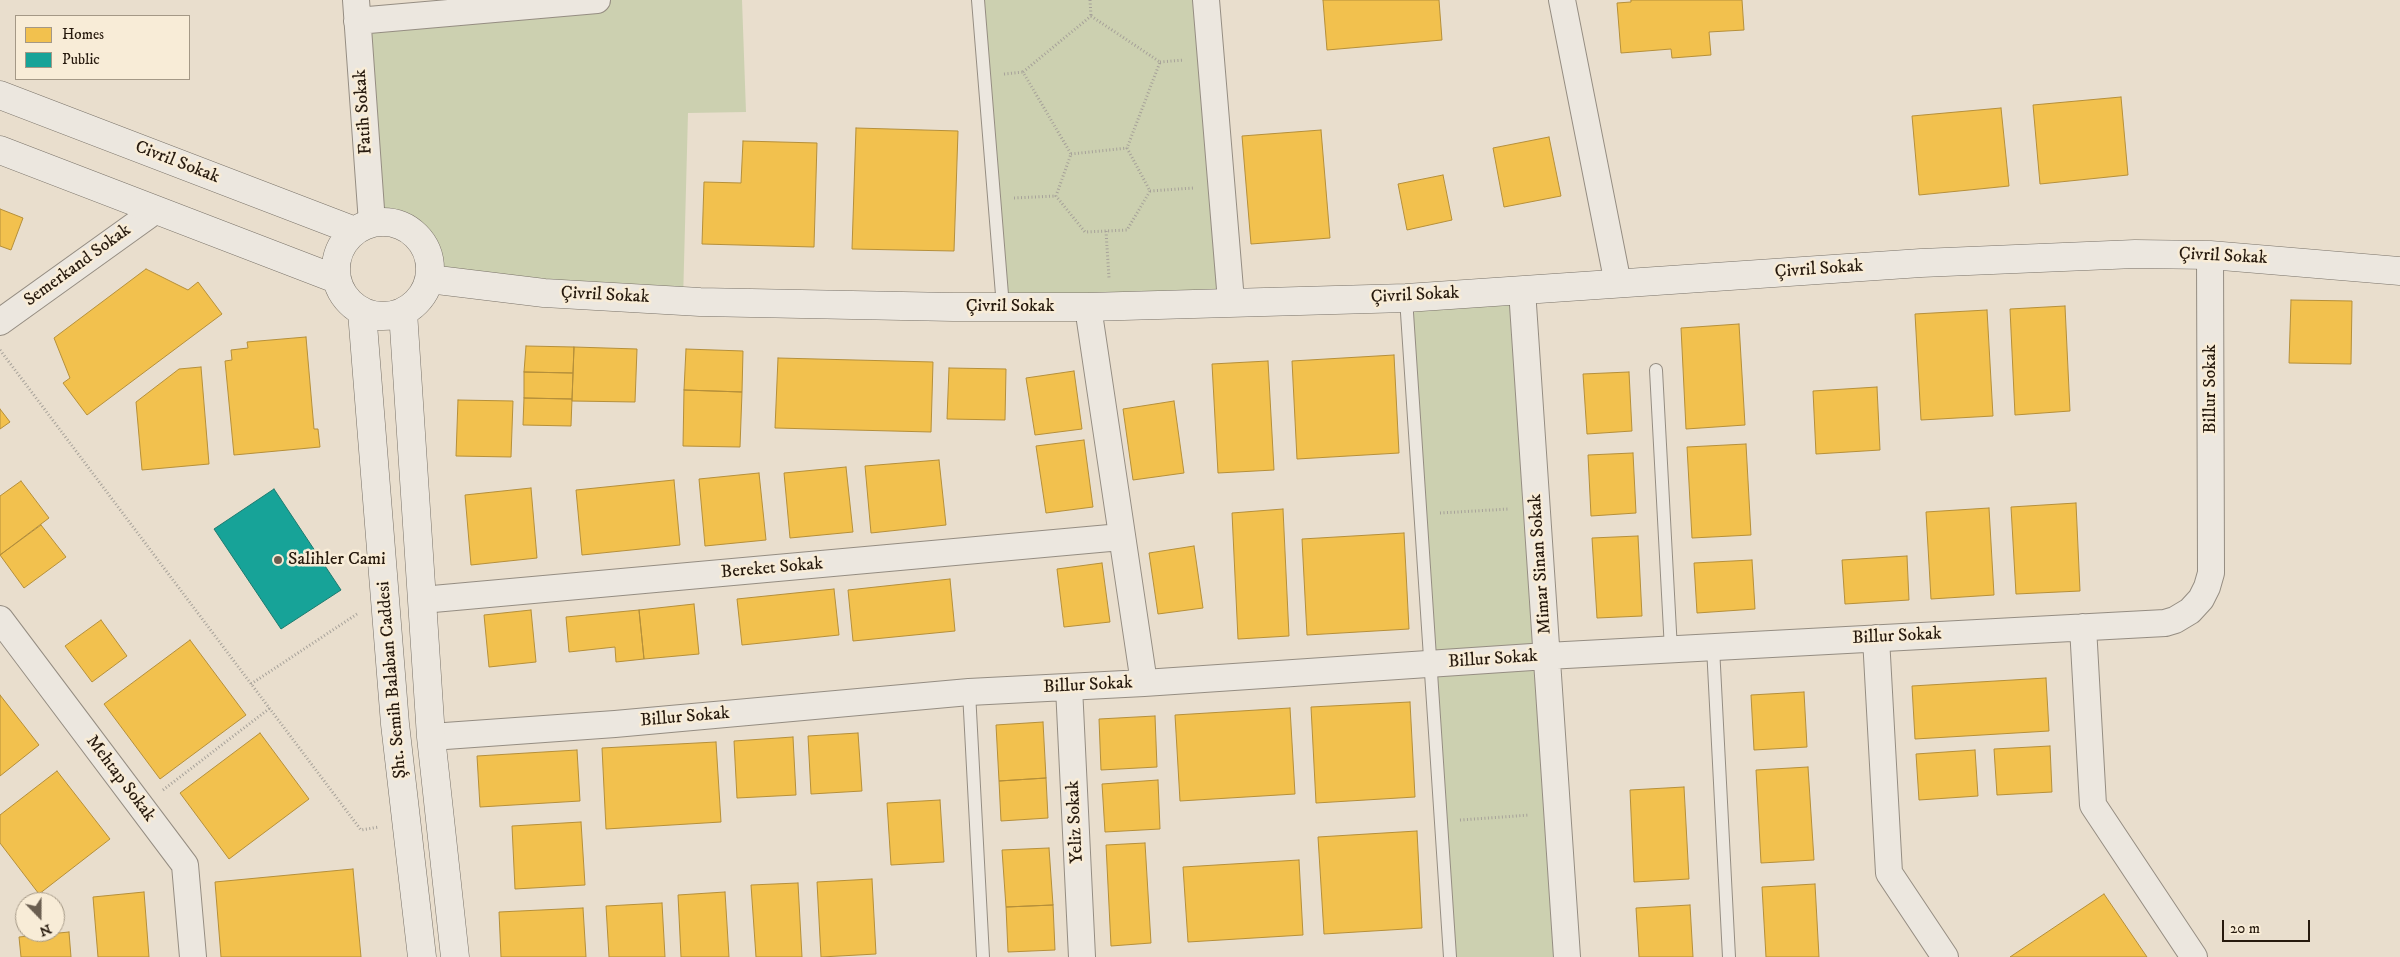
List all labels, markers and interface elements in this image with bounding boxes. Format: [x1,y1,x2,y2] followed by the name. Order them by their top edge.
[15,15,190,80] legend
[62,25,104,44] text: Homes
[62,50,100,69] text: Public
[350,69,378,155] street label: Fatih Sokak
[132,137,222,189] street label: Civril Sokak
[20,220,136,312] street label: Semerkand Sokak
[2178,244,2268,270] street label: Çivril Sokak
[1774,256,1864,284] street label: Çivril Sokak
[560,283,650,309] street label: Çivril Sokak
[1370,283,1460,309] street label: Çivril Sokak
[966,296,1054,318] street label: Çivril Sokak
[2200,344,2222,434] street label: Billur Sokak
[1525,493,1557,635] street label: Mimar Sinan Sokak
[288,549,386,571] place label: Salihler Cami
[272,554,284,566] marker: Salihler Cami
[720,554,824,584] street label: Bereket Sokak
[374,580,412,780] street label: Şht. Semih Balaban Caddesi
[1852,624,1942,650] street label: Billur Sokak
[1448,646,1538,674] street label: Billur Sokak
[1043,673,1133,699] street label: Billur Sokak
[639,703,731,733] street label: Billur Sokak
[80,731,160,827] street label: Mehtap Sokak
[1063,780,1089,864] street label: Yeliz Sokak
[15,892,65,942] north arrow
[2225,910,2312,942] scale bar
[37,919,54,940] text: N
[2230,919,2260,938] text: 20 m

